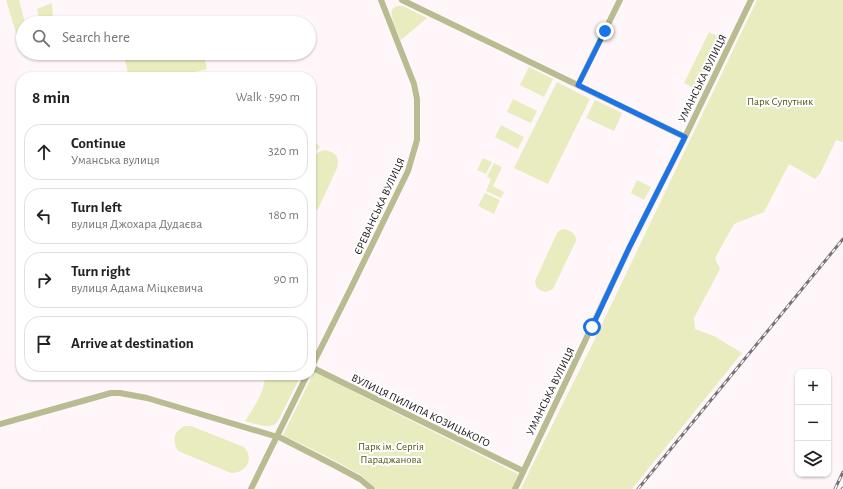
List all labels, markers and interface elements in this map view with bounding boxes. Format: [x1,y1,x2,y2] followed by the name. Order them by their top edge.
[16,16,316,60] search box
[596,22,614,40] route end
[30,27,52,49] icon: search
[62,30,130,45] text: Search here
[676,33,729,124] street label: УМАНСЬКА ВУЛИЦЯ
[32,89,70,106] text: 8 min
[236,91,300,104] text: Walk · 590 m
[747,96,813,107] park label: Парк Супутник
[71,136,126,151] text: Continue
[33,141,55,163] icon: ahead
[268,145,299,158] text: 320 m
[71,154,160,167] text: Уманська вулиця
[352,156,407,256] street label: ЄРЕВАНСЬКА ВУЛИЦЯ
[71,200,122,215] text: Turn left
[33,205,55,227] icon: left
[269,209,299,222] text: 180 m
[71,218,202,231] text: вулиця Джохара Дудаєва
[71,264,130,279] text: Turn right
[33,269,55,291] icon: right
[273,273,299,286] text: 90 m
[71,282,203,295] text: вулиця Адама Міцкевича
[583,318,601,336] route start
[33,333,55,355] icon: arrive
[71,336,194,351] text: Arrive at destination
[524,346,577,437] street label: УМАНСЬКА ВУЛИЦЯ
[795,369,831,477] map controls
[795,369,831,405] button: +
[350,372,492,449] street label: ВУЛИЦЯ ПИЛИПА КОЗИЦЬКОГО
[795,405,831,441] button: −
[358,441,424,465] park label: Парк ім. Сергія Параджанова
[795,441,831,477] button: layers

